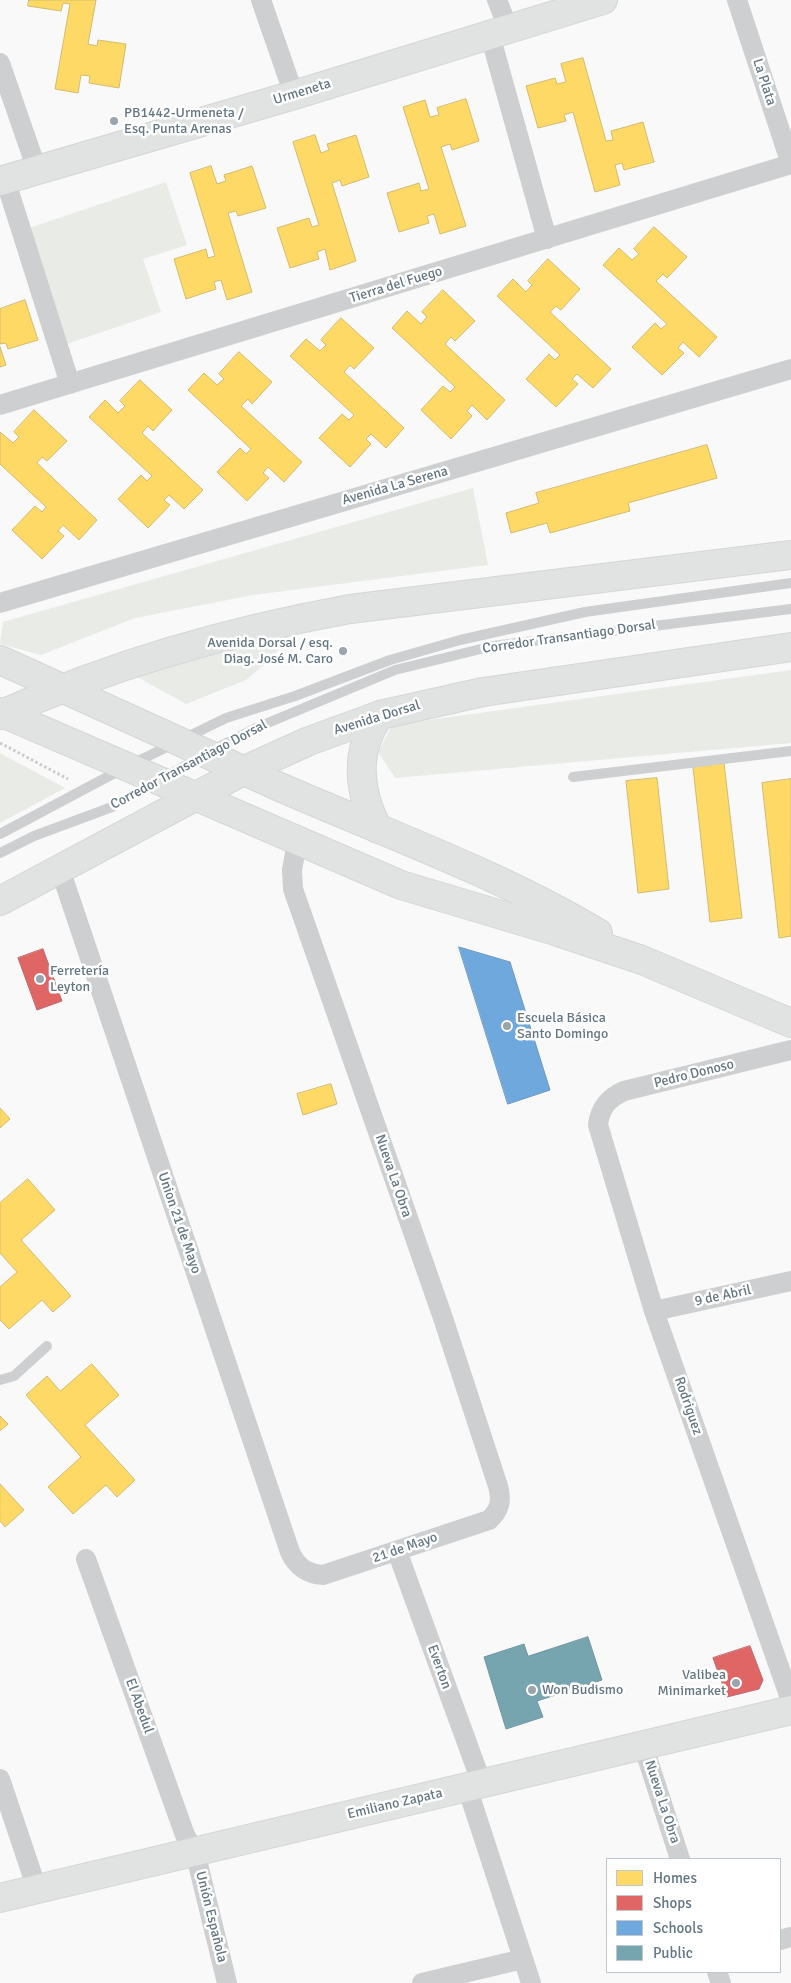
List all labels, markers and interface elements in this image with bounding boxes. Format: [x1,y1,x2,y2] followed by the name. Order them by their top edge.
[749,56,779,108] street label: La Plata
[271,75,333,109] street label: Urmeneta
[124,105,244,138] place label: PB1442-Urmeneta / Esq. Punta Arenas
[108,115,120,127] marker: PB1442-Urmeneta / Esq. Punta Arenas
[348,263,444,307] street label: Tierra del Fuego
[340,463,450,509] street label: Avenida La Serena
[481,617,657,657] street label: Corredor Transantiago Dorsal
[207,635,333,668] place label: Avenida Dorsal / esq. Diag. José M. Caro
[337,645,349,657] marker: Avenida Dorsal / esq. Diag. José M. Caro
[332,697,422,739] street label: Avenida Dorsal
[108,717,270,813] street label: Corredor Transantiago Dorsal
[50,963,109,996] place label: Ferretería Leyton
[34,973,46,985] marker: Ferretería Leyton
[517,1010,608,1042] place label: Escuela Básica Santo Domingo
[501,1020,513,1032] marker: Escuela Básica Santo Domingo
[652,1056,736,1092] street label: Pedro Donoso
[371,1132,415,1220] street label: Nueva La Obra
[154,1170,204,1276] street label: Union 21 de Mayo
[693,1282,753,1310] street label: 9 de Abril
[670,1375,706,1437] street label: Rodriguez
[370,1529,440,1567] street label: 21 de Mayo
[423,1643,455,1691] street label: Everton
[657,1667,726,1700] place label: Valibea Minimarket
[121,1676,157,1736] street label: El Abedul
[730,1677,742,1689] marker: Valibea Minimarket
[542,1682,623,1698] place label: Won Budismo
[526,1684,538,1696] marker: Won Budismo
[641,1758,683,1846] street label: Nueva La Obra
[346,1785,444,1823] street label: Emiliano Zapata
[606,1858,781,1973] legend
[653,1869,697,1887] text: Homes
[192,1870,230,1964] street label: Unión Española
[653,1894,692,1912] text: Shops
[653,1919,703,1937] text: Schools
[653,1944,693,1962] text: Public

